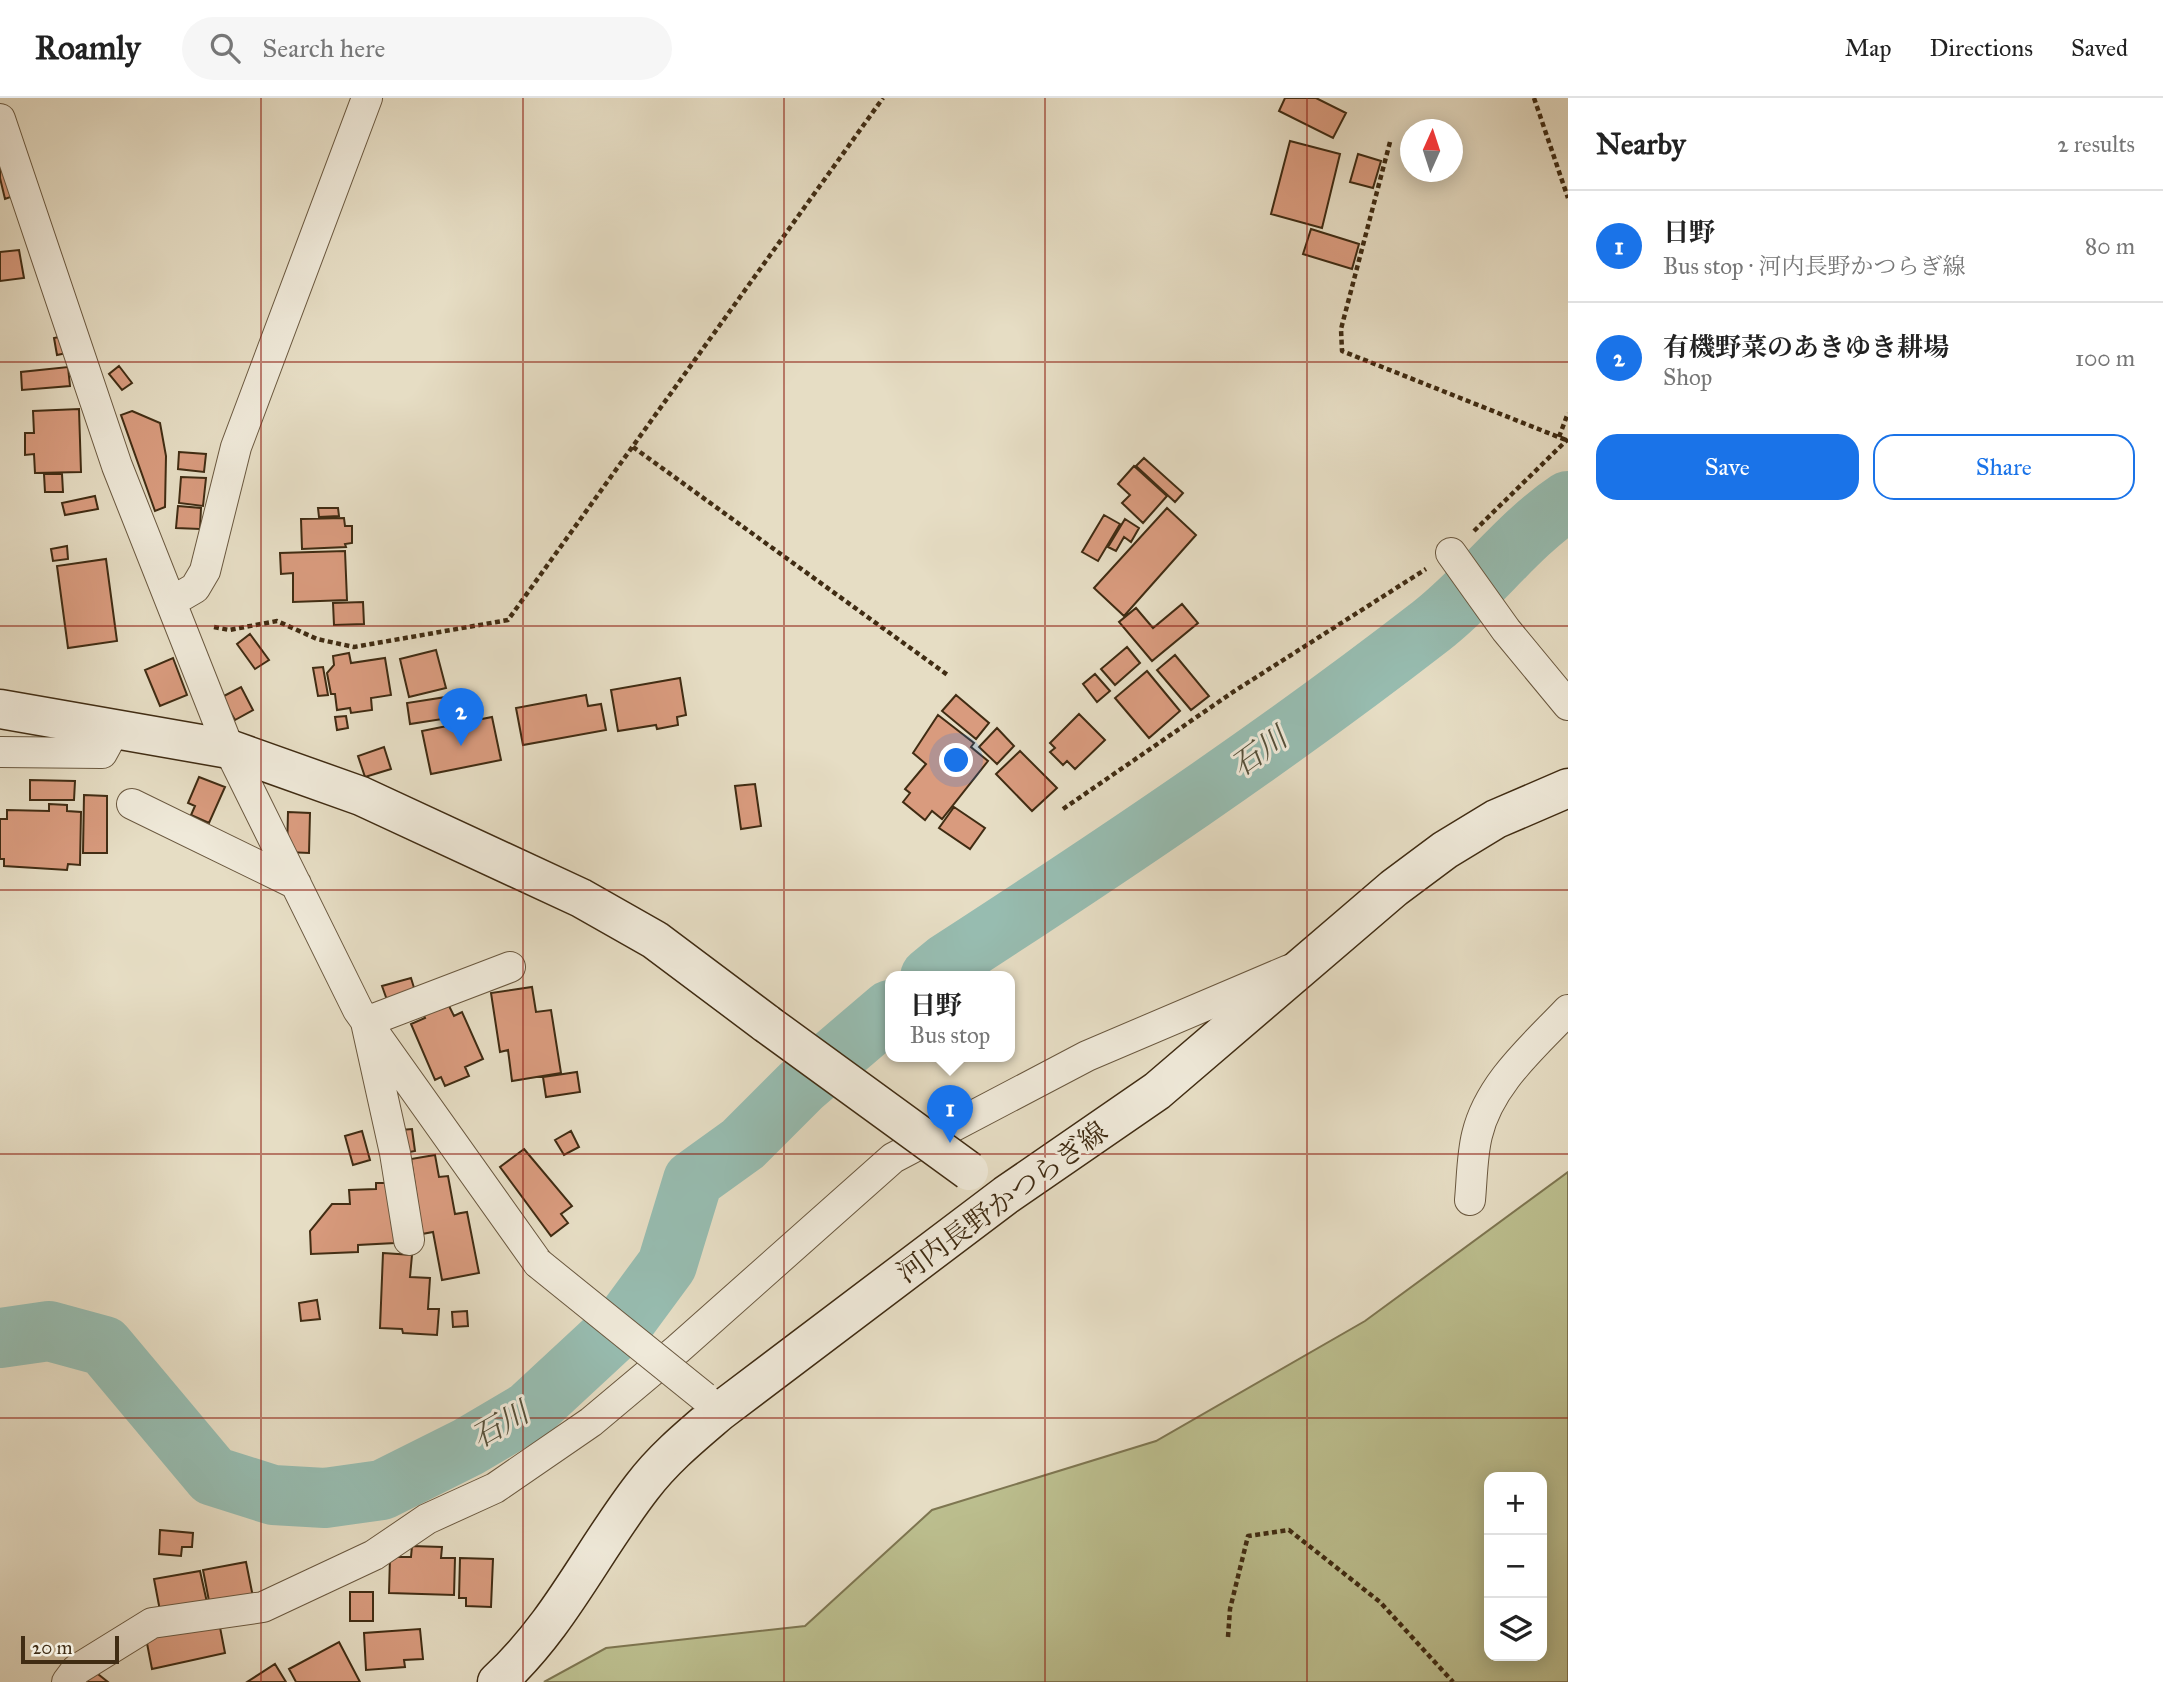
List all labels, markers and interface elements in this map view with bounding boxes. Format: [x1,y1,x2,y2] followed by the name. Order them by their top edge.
[182,17,672,80] search box
[35,28,140,68] text: Roamly
[206,29,244,67] icon: search
[262,32,385,64] text: Search here
[1845,33,1892,63] text: Map
[1930,33,2033,63] text: Directions
[2071,33,2128,63] text: Saved
[1400,119,1463,182] north arrow
[1596,126,1686,162] text: Nearby
[2057,130,2135,158] text: 2 results
[1663,216,1715,248] text: 日野
[1614,232,1624,260] text: 1
[2085,232,2135,260] text: 80 m
[1663,252,1966,280] text: Bus stop · 河内長野かつらぎ線
[1663,331,1949,363] text: 有機野菜のあきゆき耕場
[1613,344,1625,372] text: 2
[2075,344,2135,372] text: 100 m
[1663,363,1712,391] text: Shop
[1596,434,1859,500] button: Save
[1873,434,2135,500] button: Share
[438,688,484,746] pin: 2
[1224,718,1296,784] water label: 石川
[939,743,973,777] your location
[885,971,1015,1062] popup
[910,989,962,1021] text: 日野
[910,1021,990,1049] text: Bus stop
[927,1085,973,1143] pin: 1
[890,1114,1114,1290] street label: 河内長野かつらぎ線
[465,1393,538,1456] water label: 石川
[1484,1472,1547,1661] map controls
[1484,1472,1547,1535] button: +
[1484,1535,1547,1598] button: −
[1484,1598,1547,1661] button: layers
[21,1633,119,1665] scale bar
[32,1636,73,1659] text: 20 m

